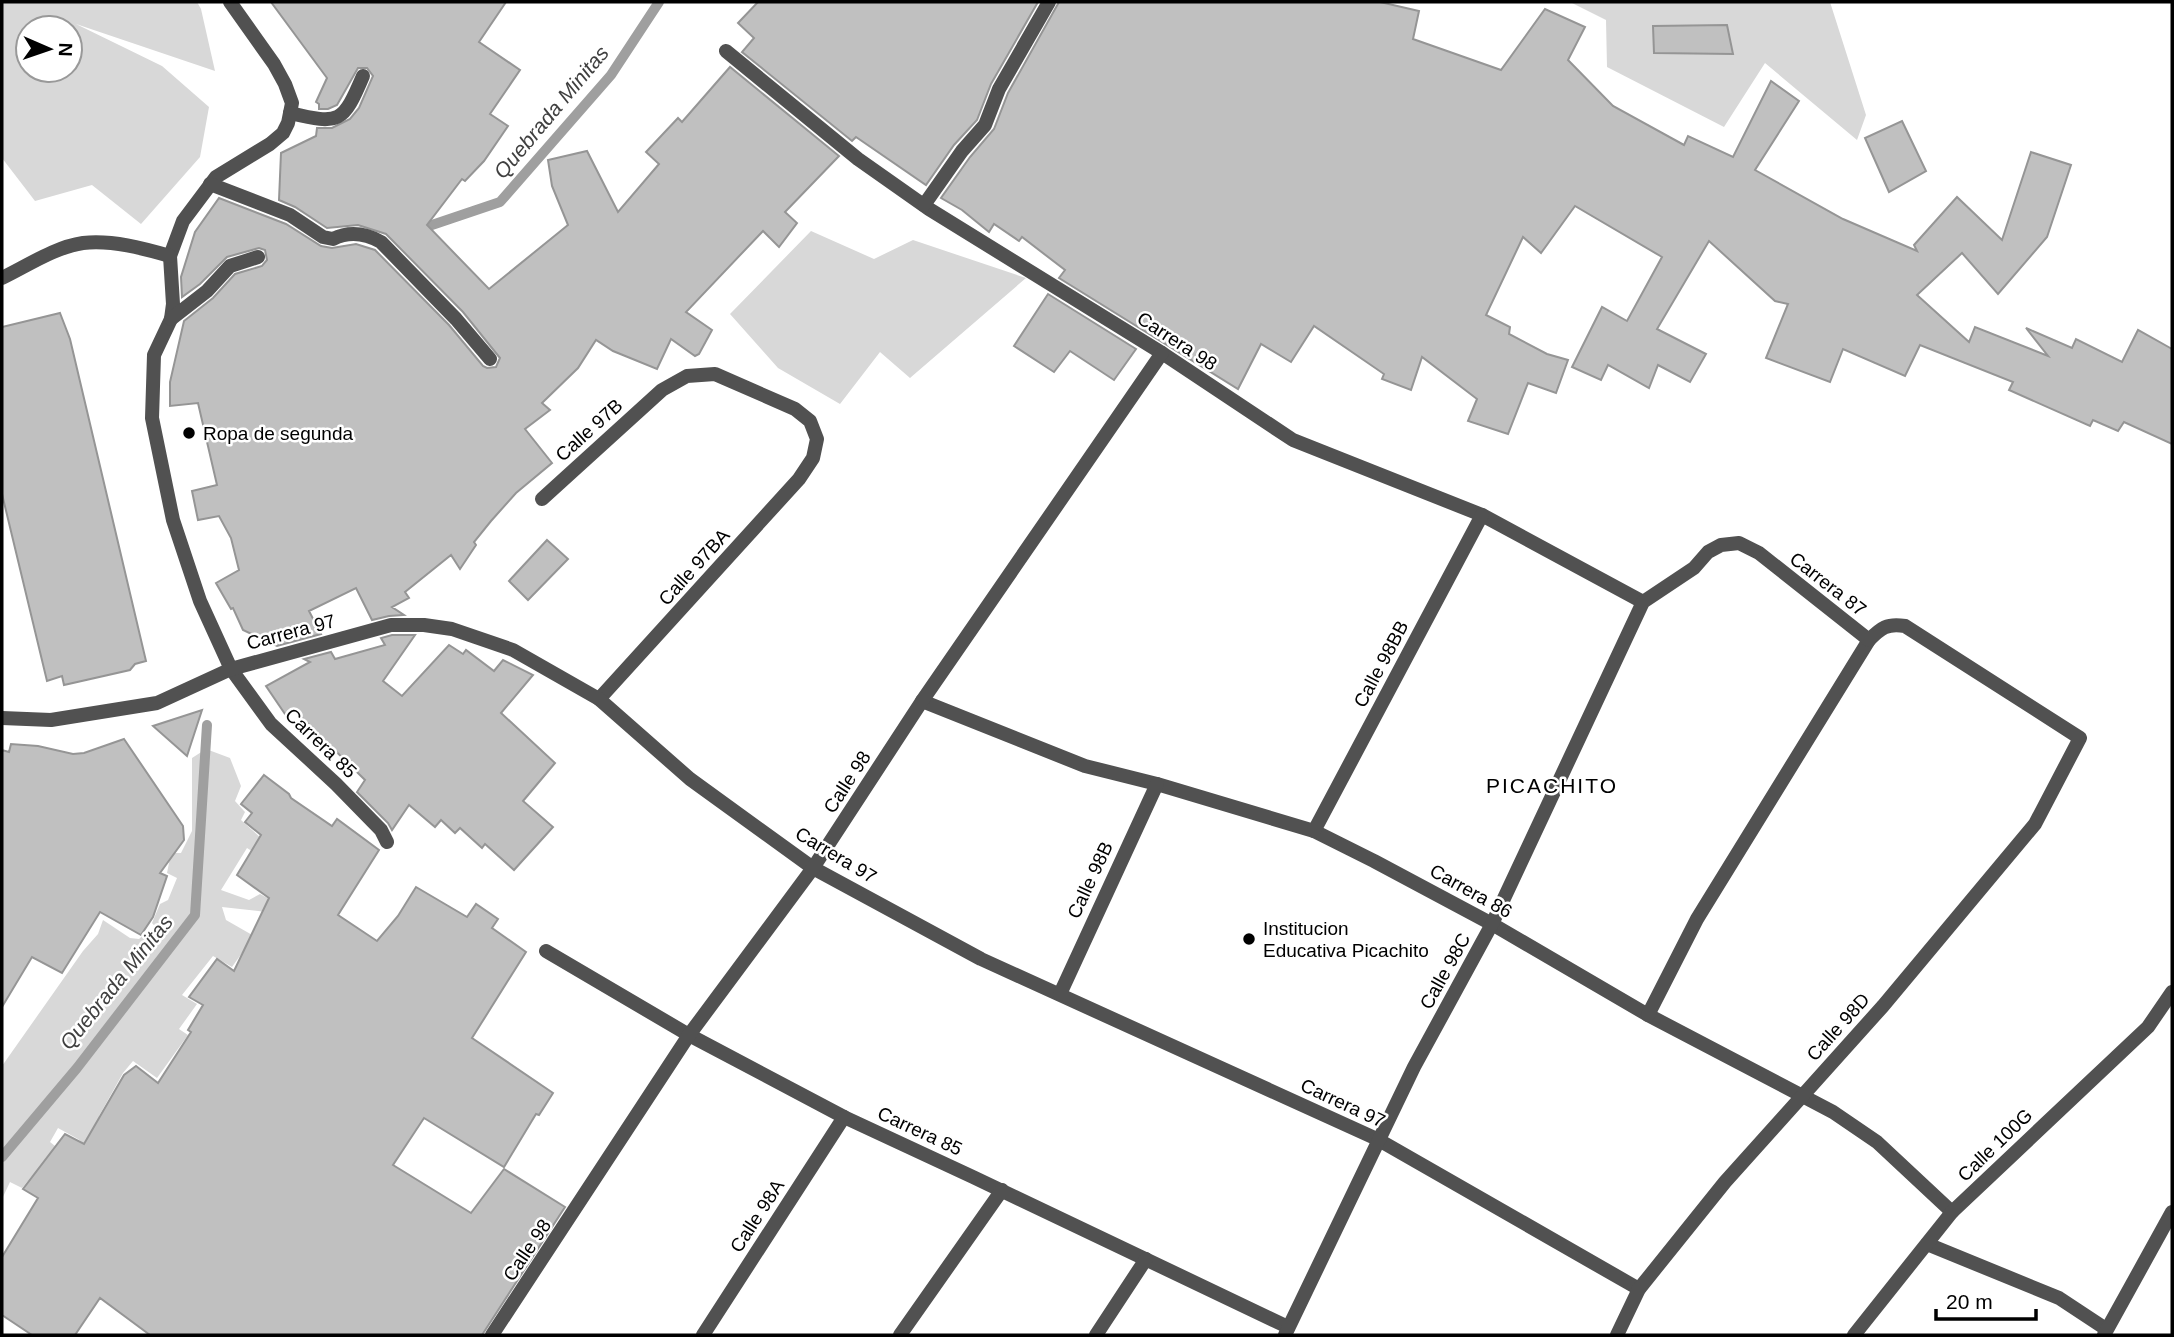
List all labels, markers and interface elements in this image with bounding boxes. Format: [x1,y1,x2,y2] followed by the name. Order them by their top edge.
[14,14,84,84] north arrow
[489,41,613,183] water label: Quebrada Minitas
[55,42,76,57] text: N
[1133,307,1221,375] street label: Carrera 98
[551,395,627,465] street label: Calle 97B
[203,423,353,444] place label: Ropa de segunda
[181,425,197,441] marker: Ropa de segunda
[654,524,734,609] street label: Calle 97BA
[1786,548,1870,620] street label: Carrera 87
[244,610,338,654] street label: Carrera 97
[1349,617,1413,711] street label: Calle 98BB
[281,704,361,782] street label: Carrera 85
[819,747,875,817] street label: Calle 98
[1486,774,1618,797] district label: PICACHITO
[792,823,880,887] street label: Carrera 97
[1063,838,1117,922] street label: Calle 98B
[1426,860,1516,922] street label: Carrera 86
[55,910,177,1054] water label: Quebrada Minitas
[1263,918,1429,961] place label: Institucion Educativa Picachito
[1416,929,1474,1013] street label: Calle 98C
[1241,931,1257,947] marker: Institucion Educativa Picachito
[1802,989,1874,1065] street label: Calle 98D
[1297,1074,1389,1132] street label: Carrera 97
[874,1102,966,1160] street label: Carrera 85
[1954,1104,2036,1186] street label: Calle 100G
[726,1175,788,1256] street label: Calle 98A
[499,1215,555,1285] street label: Calle 98
[1936,1278,2036,1322] scale bar
[1946,1290,1993,1313] text: 20 m

